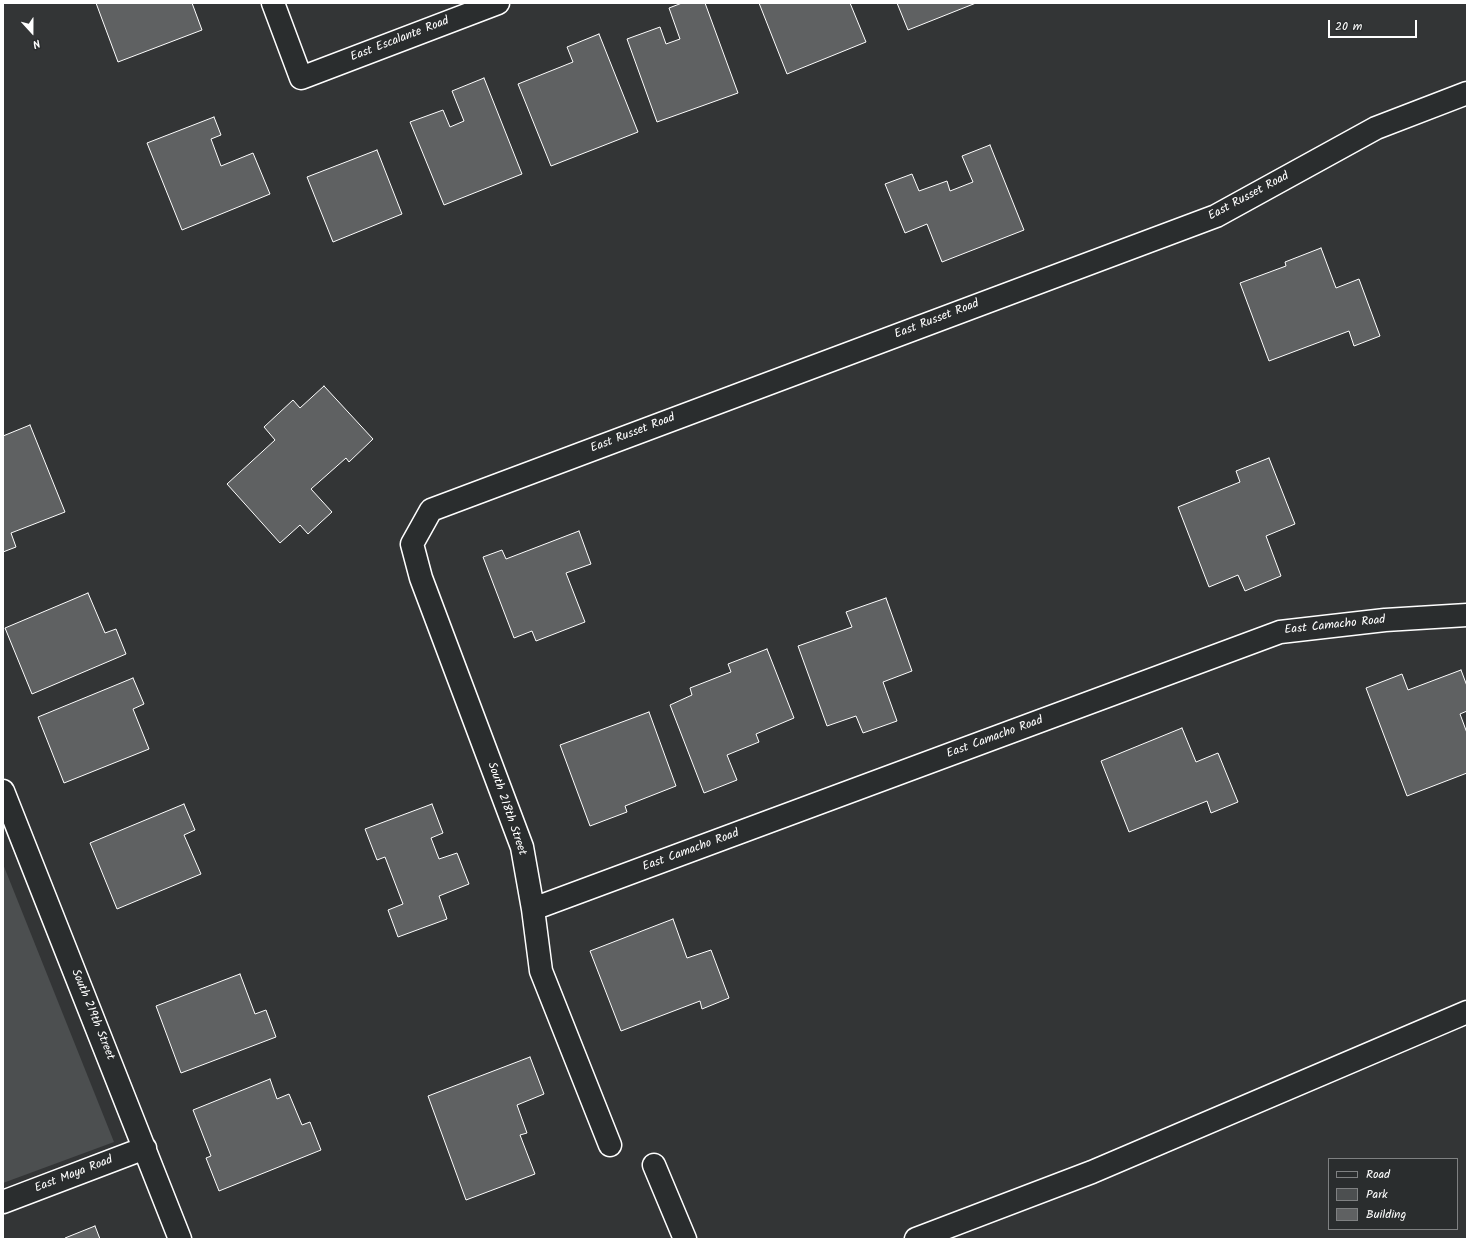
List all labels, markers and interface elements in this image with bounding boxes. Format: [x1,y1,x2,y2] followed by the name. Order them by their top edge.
[12,12,52,52] north arrow
[1330,12,1419,38] scale bar
[349,15,451,65] street label: East Escalante Road
[1335,17,1362,36] text: 20 m
[30,34,43,53] text: N
[1206,170,1292,224] street label: East Russet Road
[893,297,981,343] street label: East Russet Road
[589,411,677,457] street label: East Russet Road
[1284,614,1386,638] street label: East Camacho Road
[945,714,1045,762] street label: East Camacho Road
[483,760,529,858] street label: South 218th Street
[641,827,741,875] street label: East Camacho Road
[67,968,117,1062] street label: South 219th Street
[33,1154,115,1196] street label: East Maya Road
[1328,1158,1458,1230] legend
[1366,1165,1390,1184] text: Road
[1366,1185,1388,1204] text: Park
[1366,1205,1406,1224] text: Building

